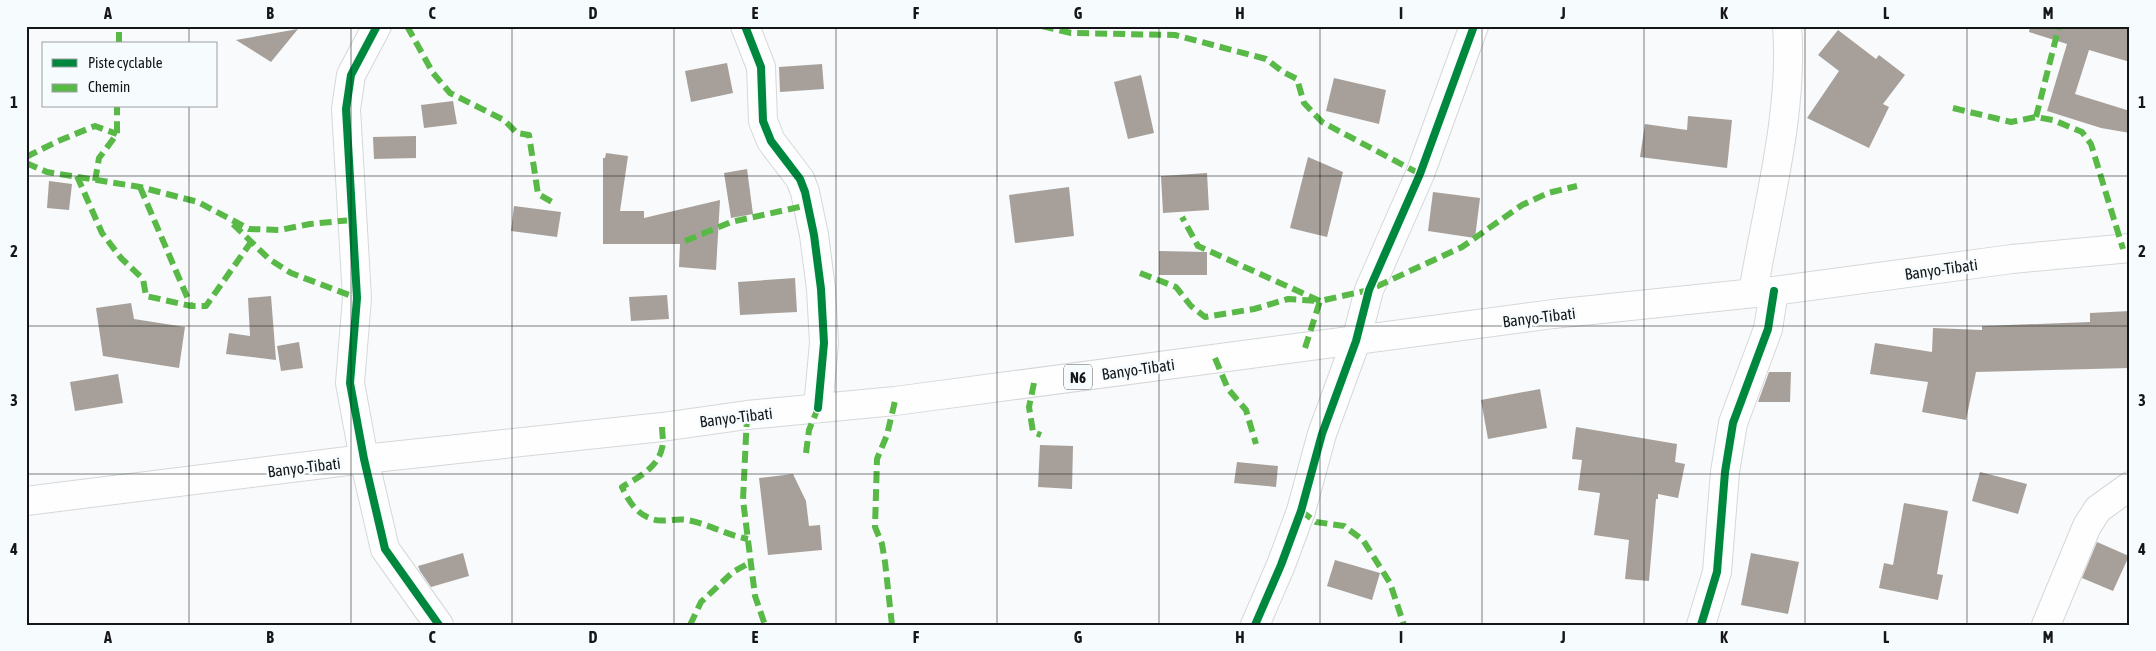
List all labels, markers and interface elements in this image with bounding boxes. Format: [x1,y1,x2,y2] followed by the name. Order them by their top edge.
[103,4,112,22] text: A
[266,4,274,22] text: B
[428,4,436,22] text: C
[589,4,598,22] text: D
[752,4,759,22] text: E
[913,4,920,22] text: F
[1074,4,1083,22] text: G
[1235,4,1245,22] text: H
[1399,4,1403,22] text: I
[1559,4,1566,22] text: J
[1720,4,1728,22] text: K
[1883,4,1890,22] text: L
[2043,4,2053,22] text: M
[42,42,218,108] legend
[88,54,163,71] text: Piste cyclable
[88,78,130,95] text: Chemin
[10,93,18,111] text: 1
[2138,93,2146,111] text: 1
[10,242,18,260] text: 2
[2138,242,2146,260] text: 2
[1903,255,1979,284] street label: Banyo-Tibati
[1501,304,1577,331] street label: Banyo-Tibati
[1100,355,1176,384] street label: Banyo-Tibati
[1064,364,1092,390] road number: N6
[10,391,18,409] text: 3
[2138,391,2146,409] text: 3
[698,404,774,431] street label: Banyo-Tibati
[266,454,342,481] street label: Banyo-Tibati
[9,540,18,558] text: 4
[2137,540,2146,558] text: 4
[103,628,112,646] text: A
[266,628,274,646] text: B
[428,628,436,646] text: C
[589,628,598,646] text: D
[752,628,759,646] text: E
[913,628,920,646] text: F
[1074,628,1083,646] text: G
[1235,628,1245,646] text: H
[1399,628,1403,646] text: I
[1559,628,1566,646] text: J
[1720,628,1728,646] text: K
[1883,628,1890,646] text: L
[2043,628,2053,646] text: M

